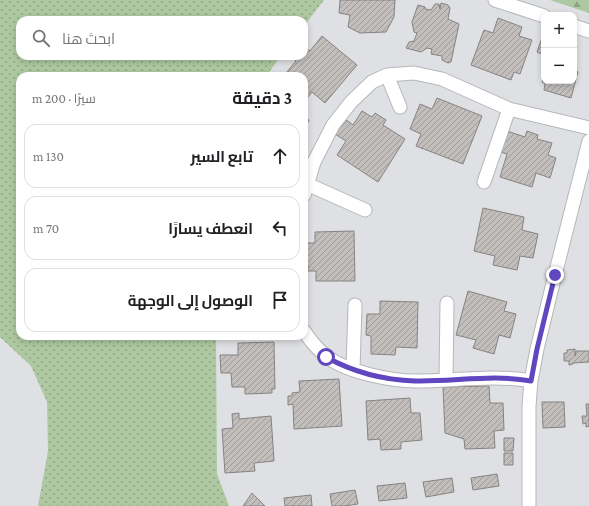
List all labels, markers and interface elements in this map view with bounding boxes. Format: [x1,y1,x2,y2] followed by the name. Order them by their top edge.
[541,12,577,84] map controls
[541,12,577,48] button: +
[16,16,308,60] search box
[30,27,52,49] icon: search
[62,31,115,47] text: ابحث هنا
[541,48,577,84] button: −
[232,89,292,108] text: 3 دقيقة
[32,91,96,106] text: سيرًا · 200 m
[269,145,291,167] icon: ahead
[33,149,64,164] text: 130 m
[190,149,253,165] text: تابع السير
[269,217,291,239] icon: left
[33,221,59,236] text: 70 m
[168,221,253,237] text: انعطف يسارًا
[546,266,564,284] route end
[269,289,291,311] icon: arrive
[128,293,253,309] text: الوصول إلى الوجهة
[317,348,335,366] route start

